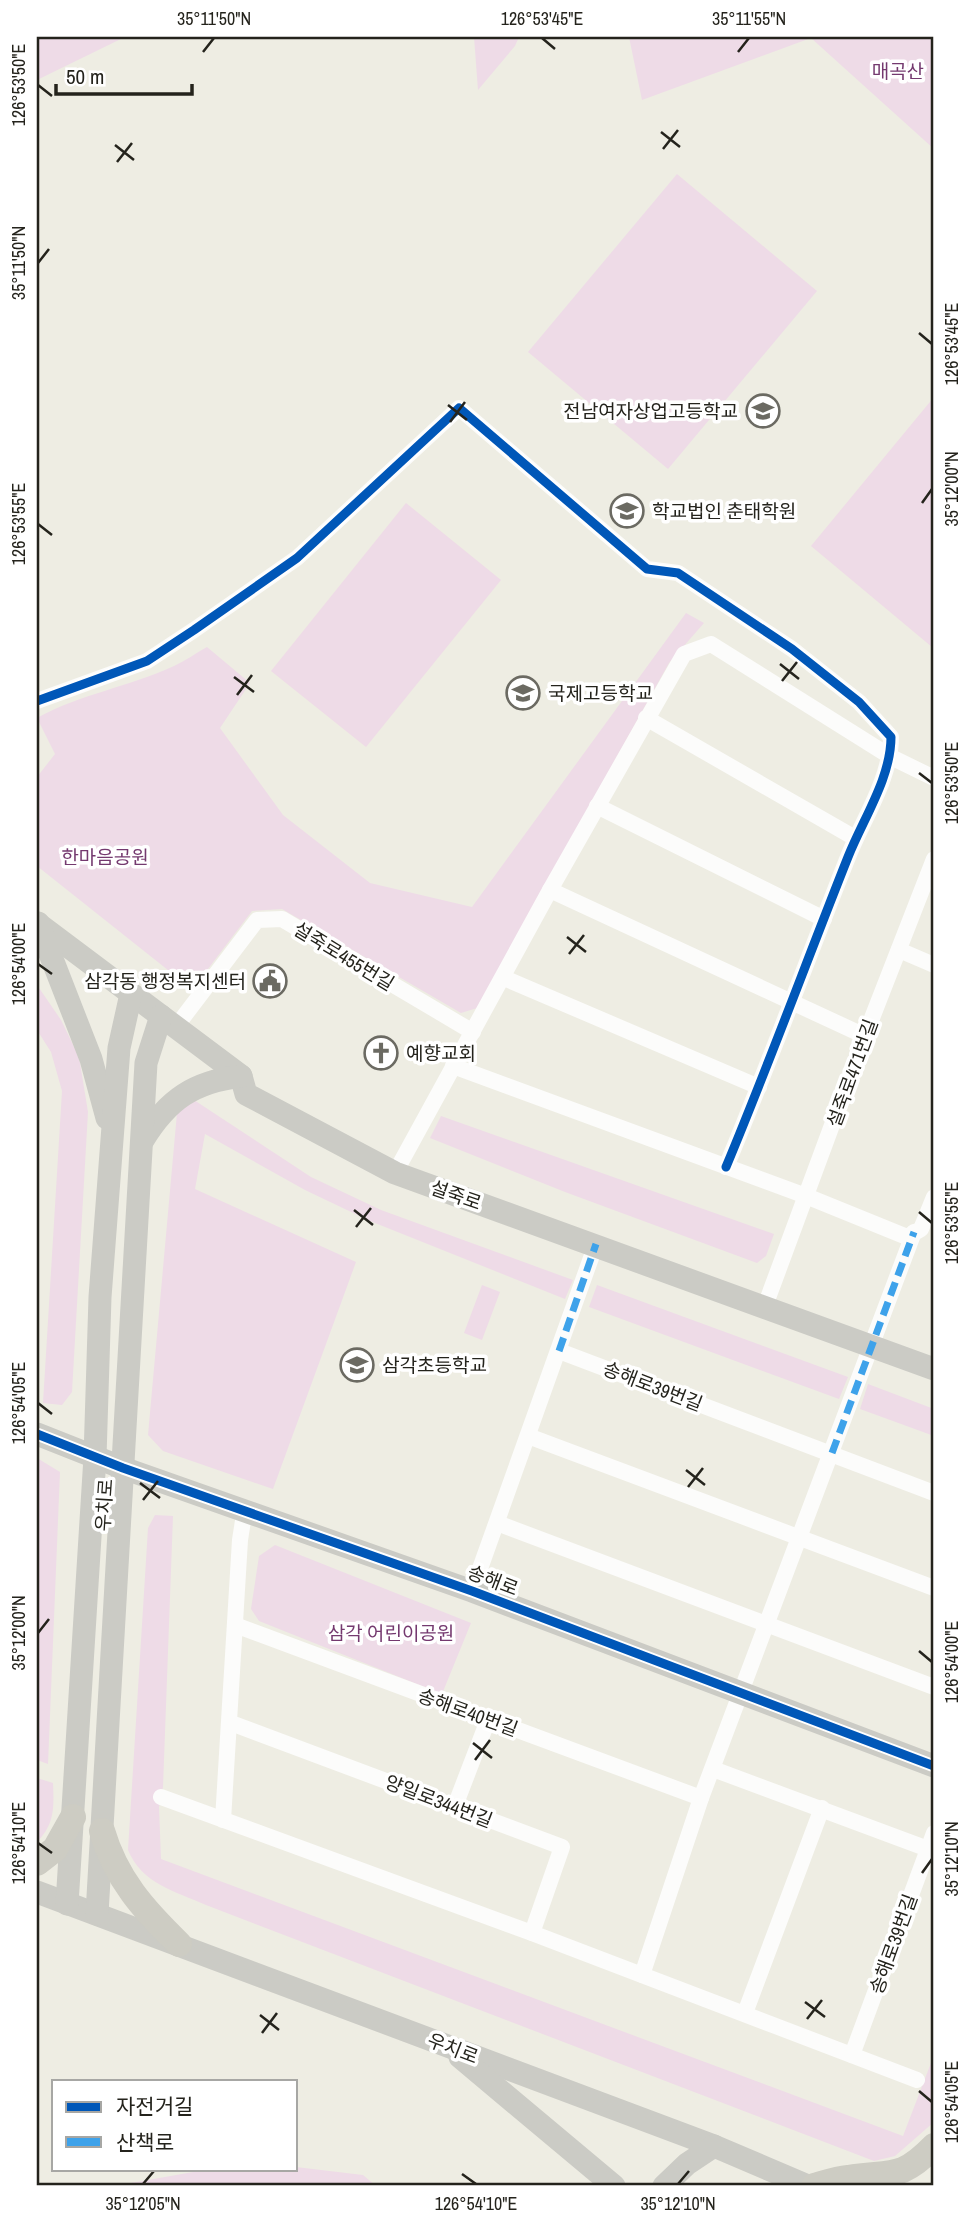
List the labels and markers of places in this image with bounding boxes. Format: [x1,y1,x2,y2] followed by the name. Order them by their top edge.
[744,392,782,430] school or university icon: 전남여자상업고등학교
[563,398,738,424] place label: 전남여자상업고등학교
[608,492,646,530] school or university icon: 학교법인 춘태학원
[652,498,796,524] place label: 학교법인 춘태학원
[504,674,542,712] school or university icon: 국제고등학교
[548,680,653,706] place label: 국제고등학교
[251,962,289,1000] public building icon: 삼각동 행정복지센터
[84,968,246,994] place label: 삼각동 행정복지센터
[362,1034,400,1072] church icon: 예향교회
[406,1040,476,1066] place label: 예향교회
[338,1346,376,1384] school or university icon: 삼각초등학교
[382,1352,487,1378] place label: 삼각초등학교

